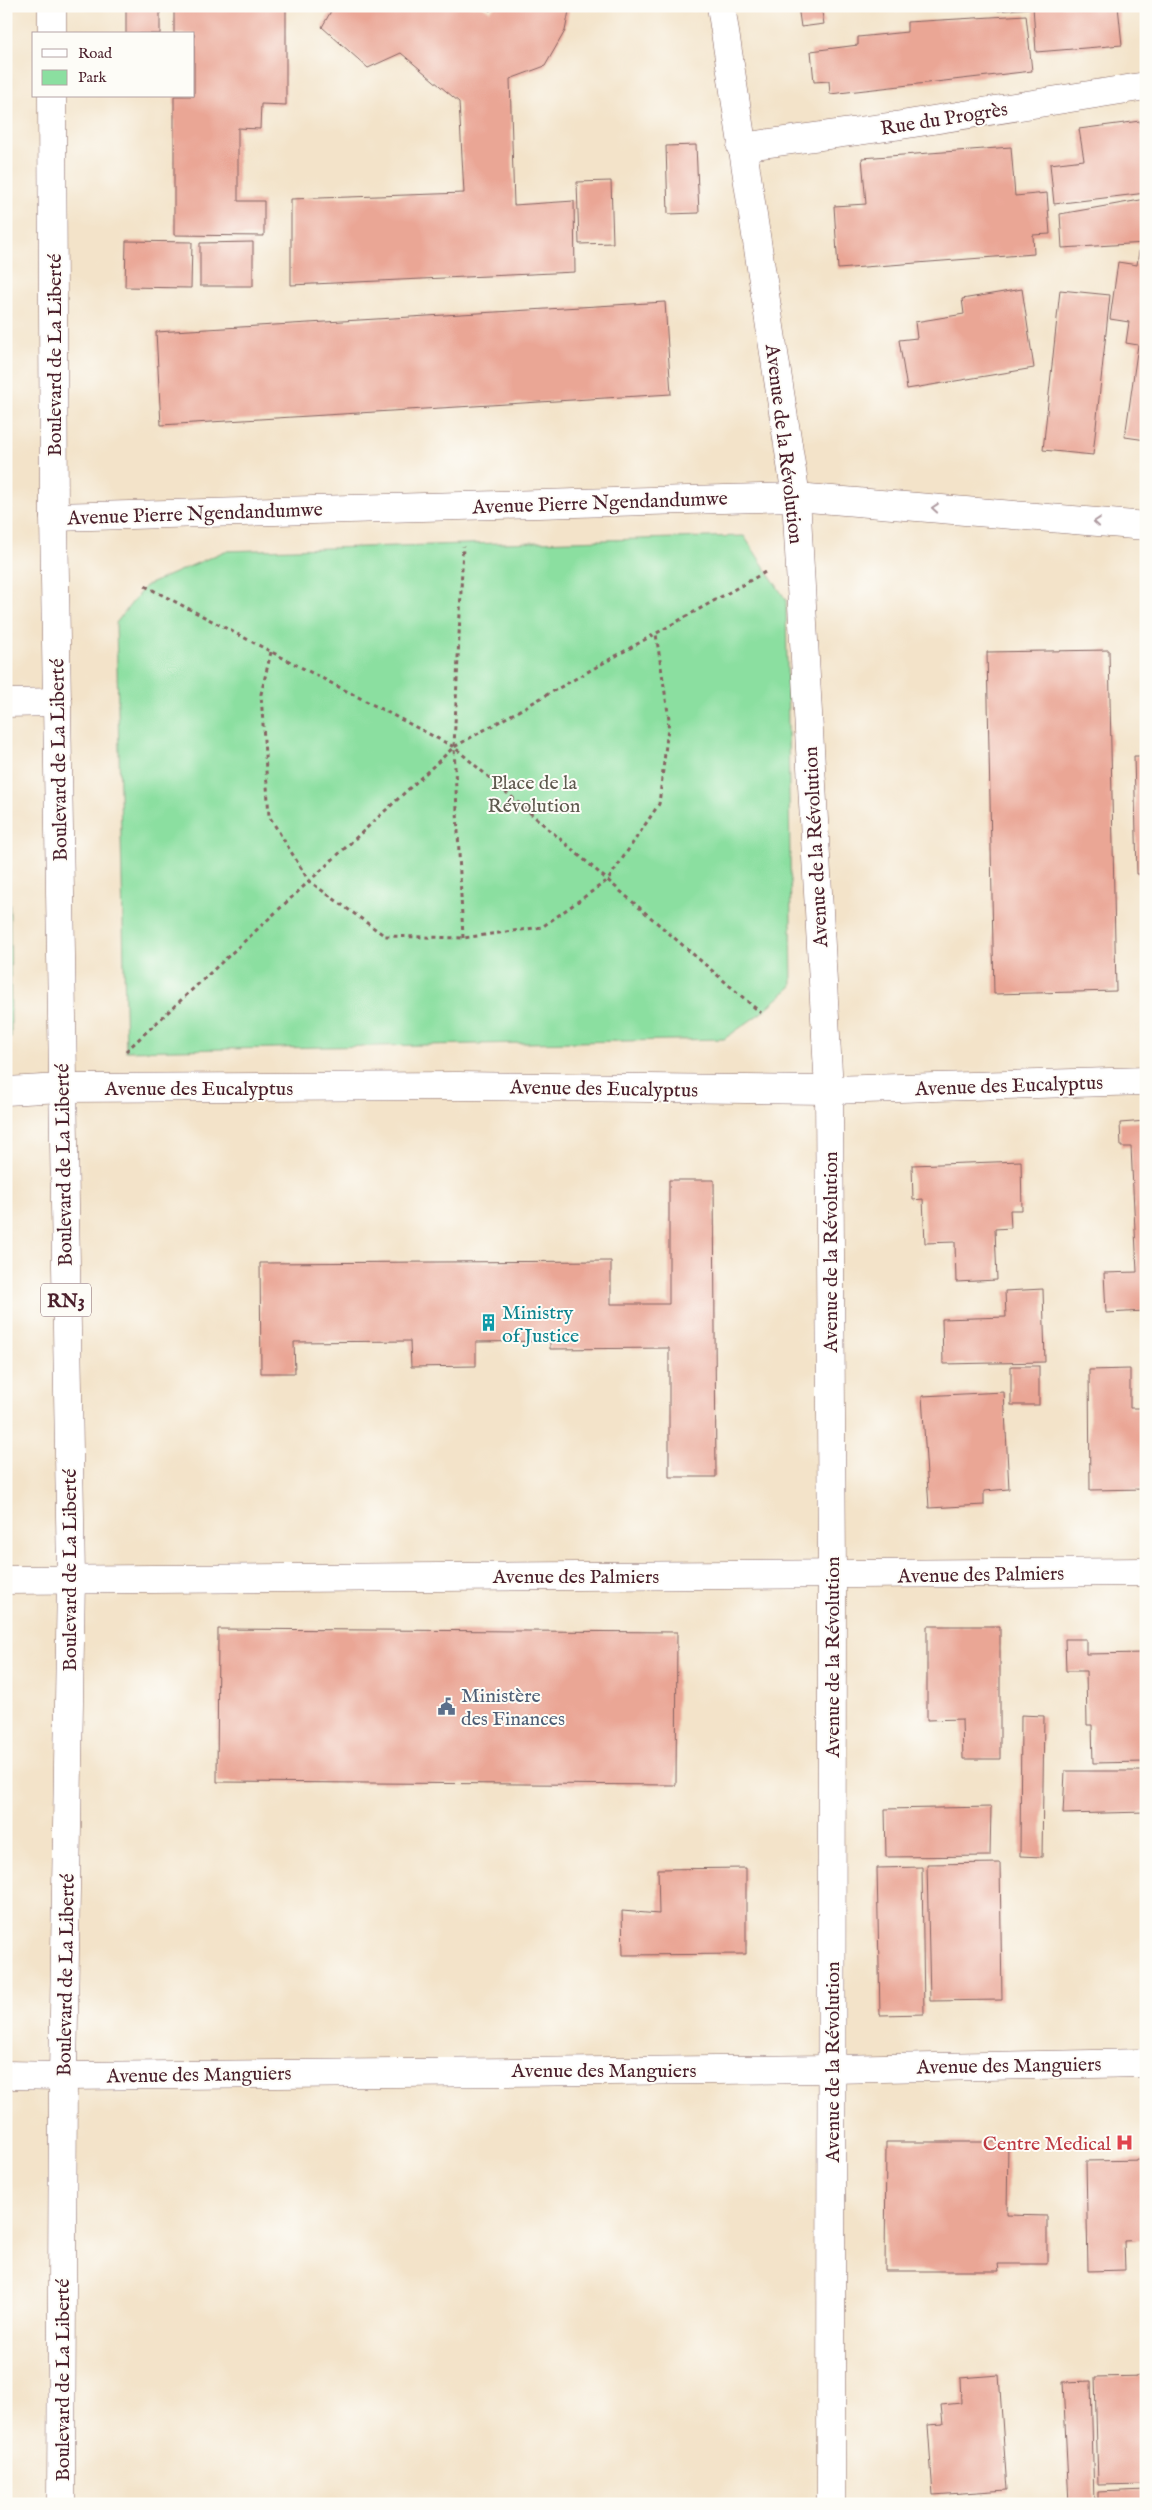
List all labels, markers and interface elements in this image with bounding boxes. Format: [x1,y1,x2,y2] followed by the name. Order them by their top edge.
[32,32,195,98] legend
[78,44,113,63] text: Road
[78,68,108,87] text: Park
[879,97,1010,142] street label: Rue du Progrès
[43,254,68,456] street label: Boulevard de La Liberté
[759,342,808,546] street label: Avenue de la Révolution
[471,487,728,520] street label: Avenue Pierre Ngendandumwe
[66,498,323,531] street label: Avenue Pierre Ngendandumwe
[931,503,939,514] one-way arrow
[1093,516,1101,527] one-way arrow
[45,658,74,862] street label: Boulevard de La Liberté
[799,746,834,949] street label: Avenue de la Révolution
[488,771,581,819] park label: Place de la Révolution
[50,1063,79,1267] street label: Boulevard de La Liberté
[913,1071,1104,1102] street label: Avenue des Eucalyptus
[509,1075,698,1104] street label: Avenue des Eucalyptus
[104,1077,293,1102] street label: Avenue des Eucalyptus
[819,1151,844,1354] street label: Avenue de la Révolution
[41,1284,91,1316] road number: RN3
[502,1301,579,1349] place label: Ministry of Justice
[478,1313,498,1333] building icon: Ministry of Justice
[58,1469,83,1671] street label: Boulevard de La Liberté
[821,1556,846,1759] street label: Avenue de la Révolution
[897,1562,1065,1589] street label: Avenue des Palmiers
[492,1565,659,1590] street label: Avenue des Palmiers
[461,1684,565,1732] place label: Ministère des Finances
[437,1697,457,1717] public building icon: Ministère des Finances
[52,1873,81,2077] street label: Boulevard de La Liberté
[821,1961,846,2164] street label: Avenue de la Révolution
[915,2052,1102,2081] street label: Avenue des Manguiers
[511,2059,696,2084] street label: Avenue des Manguiers
[105,2061,292,2090] street label: Avenue des Manguiers
[983,2132,1112,2157] place label: Centre Medical
[1115,2133,1135,2153] hospital icon: Centre Medical
[51,2279,76,2481] street label: Boulevard de La Liberté

